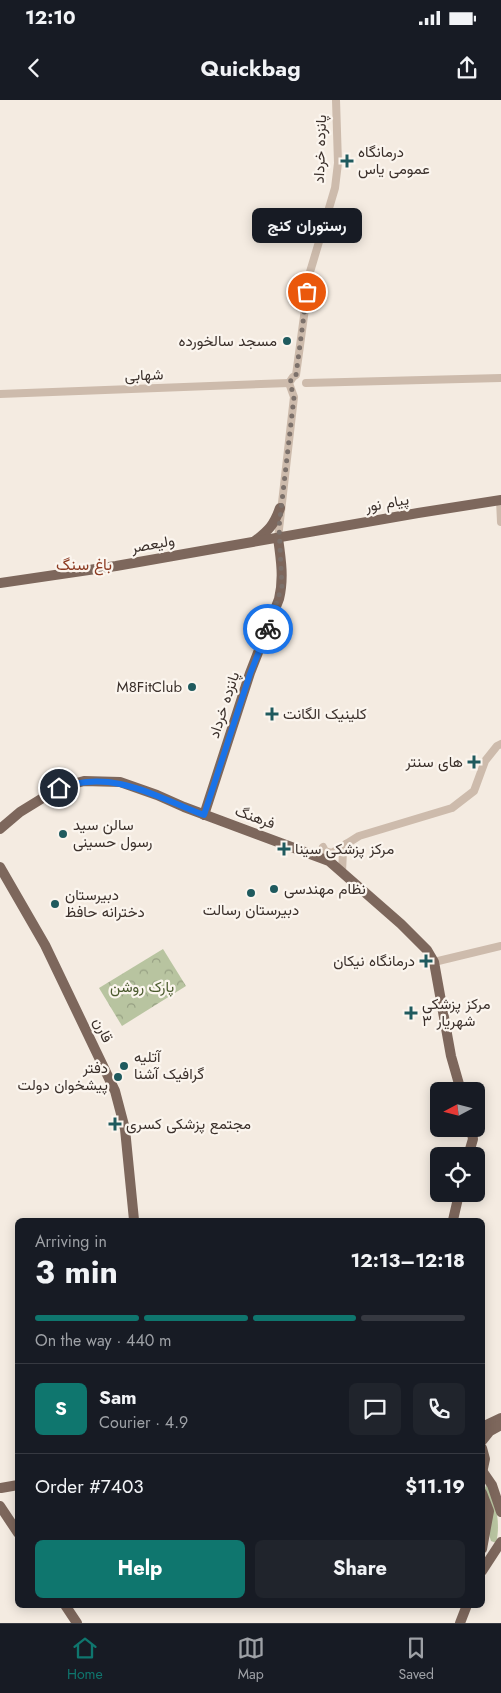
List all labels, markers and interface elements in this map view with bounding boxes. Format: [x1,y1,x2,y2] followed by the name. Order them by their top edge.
[25,4,76,31] text: 12:10
[200,52,301,84] text: Quickbag
[20,54,48,82] icon: back
[453,54,481,82] icon: share
[308,114,332,184] street label: پانزده خرداد
[358,141,430,180] place label: درمانگاه عمومی یاس
[340,154,354,168] marker: درمانگاه عمومی یاس
[252,207,362,242] callout: رستوران کنج
[268,214,346,237] text: رستوران کنج
[286,271,328,313] pin
[293,278,321,306] icon: bag
[179,330,277,352] place label: مسجد سالخورده
[281,335,293,347] marker: مسجد سالخورده
[124,363,164,387] street label: شهابی
[362,488,411,518] street label: پیام نور
[129,529,176,559] street label: ولیعصر
[56,553,112,576] district label: باغ سنگ
[243,604,293,654] courier
[254,615,282,643] icon: bike
[203,669,245,741] street label: پانزده خرداد
[117,676,182,698] place label: M8FitClub
[186,681,198,693] marker: M8FitClub
[283,703,367,725] place label: کلینیک الگانت
[265,707,279,721] marker: کلینیک الگانت
[405,751,463,773] place label: های سنتر
[467,755,481,769] marker: های سنتر
[38,767,80,809] pin
[45,774,73,802] icon: home
[232,800,278,834] street label: فرهنگ
[73,814,153,853] place label: سالن سید رسول حسینی
[57,828,69,840] marker: سالن سید رسول حسینی
[295,838,394,860] place label: مرکز پزشکی سینا
[277,842,291,856] marker: مرکز پزشکی سینا
[284,878,366,900] place label: نظام مهندسی
[268,883,280,895] marker: نظام مهندسی
[65,884,145,923] place label: دبیرستان دخترانه حافظ
[245,887,257,899] marker: دبیرستان رسالت
[49,898,61,910] marker: دبیرستان دخترانه حافظ
[203,899,299,921] place label: دبیرستان رسالت
[333,950,415,972] place label: درمانگاه نیکان
[419,954,433,968] marker: درمانگاه نیکان
[110,976,174,998] park label: پارک روشن
[422,993,490,1032] place label: مرکز پزشکی شهریار ۳
[404,1006,418,1020] marker: مرکز پزشکی شهریار ۳
[87,1014,119,1046] street label: قارن
[134,1046,204,1085] place label: آتلیه گرافیک آشنا
[18,1057,108,1096] place label: دفتر پیشخوان دولت
[118,1060,130,1072] marker: آتلیه گرافیک آشنا
[112,1071,124,1083] marker: دفتر پیشخوان دولت
[430,1082,485,1138] north arrow
[430,1082,485,1202] map controls
[126,1113,251,1135] place label: مجتمع پزشکی کسری
[108,1117,122,1131] marker: مجتمع پزشکی کسری
[430,1147,485,1202] button: locate
[35,1230,107,1253] text: Arriving in
[351,1247,465,1274] text: 12:13–12:18
[35,1249,118,1295] text: 3 min
[35,1329,172,1352] text: On the way · 440 m
[349,1383,401,1435] button: chat
[413,1383,465,1435] button: phone
[99,1384,137,1411] text: Sam
[55,1395,67,1422] text: S
[99,1411,188,1434] text: Courier · 4.9
[35,1473,144,1500] text: Order #7403
[405,1473,465,1500] text: $11.19
[35,1540,245,1598] button: Help
[255,1540,465,1598] button: Share
[67,1634,103,1684] tab: Home
[237,1634,265,1684] tab: Map
[399,1634,434,1684] tab: Saved

